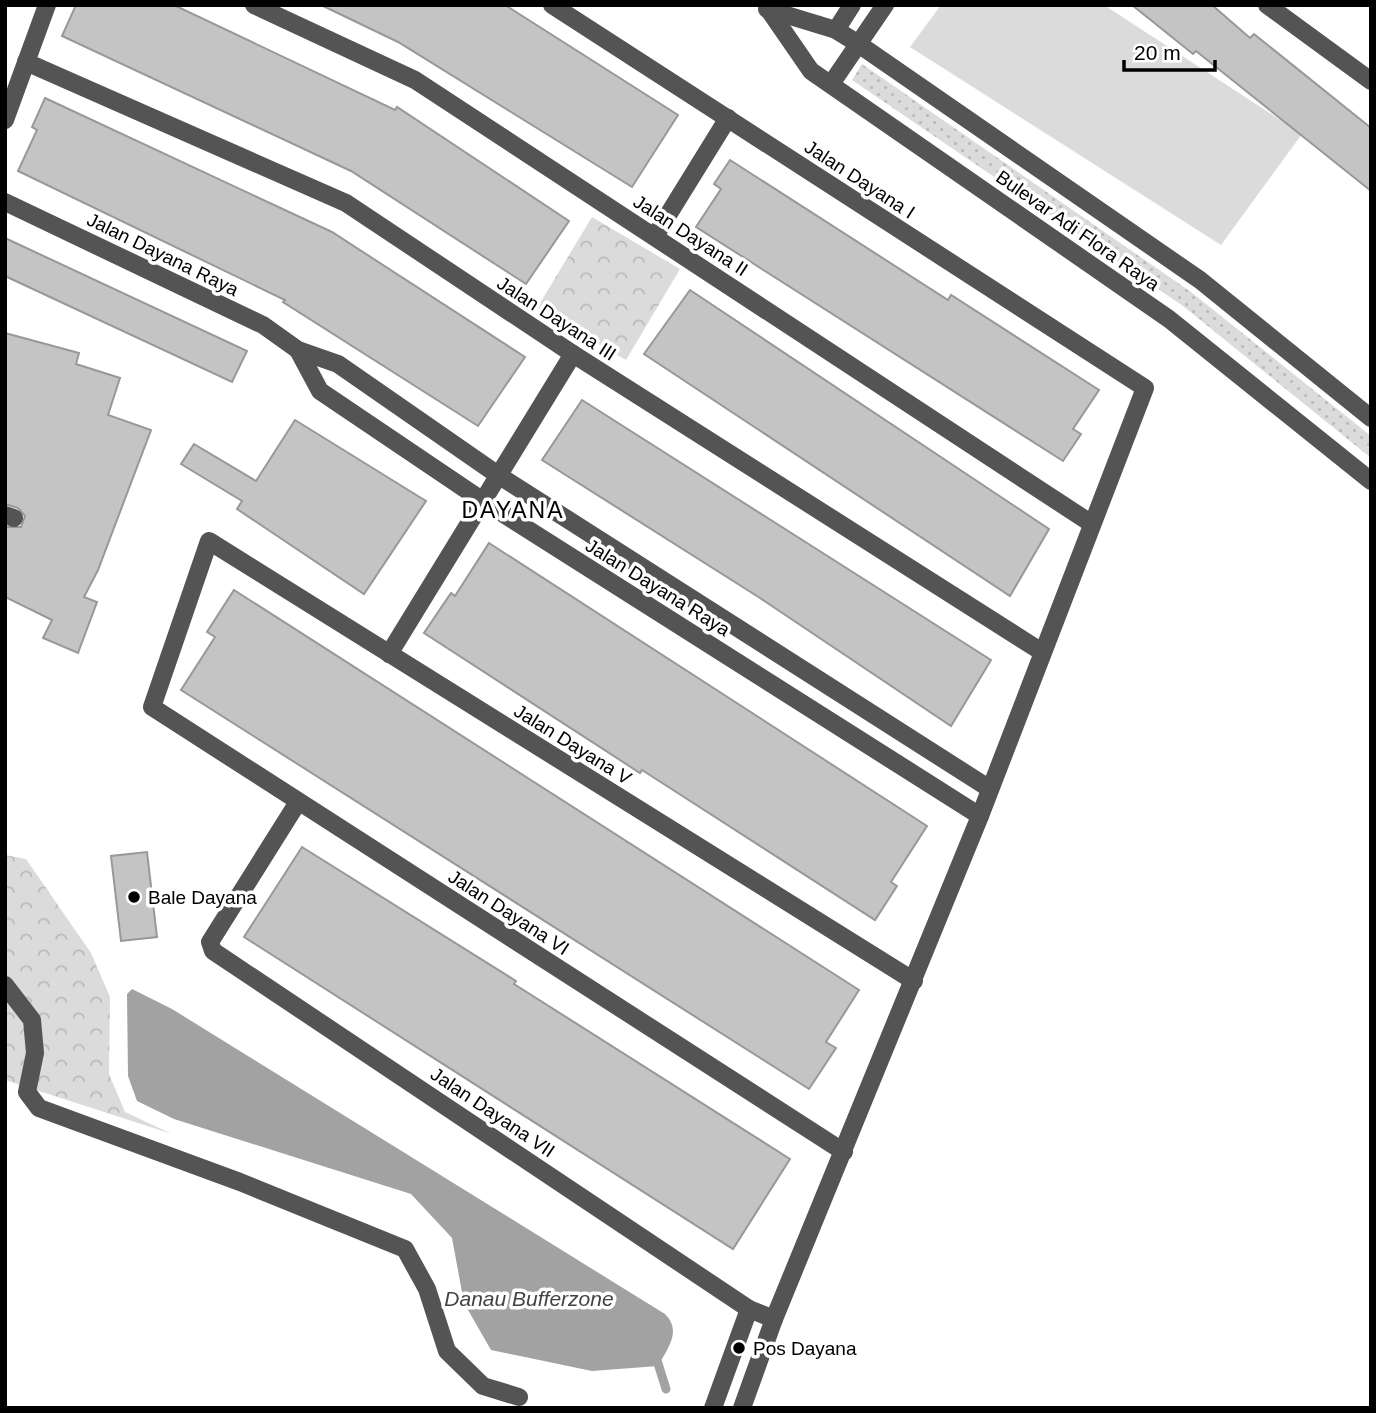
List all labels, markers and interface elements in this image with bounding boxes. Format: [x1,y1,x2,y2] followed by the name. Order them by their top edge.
[1124,28,1215,72] scale bar
[1134,41,1181,64] text: 20 m
[801,136,919,223] street label: Jalan Dayana I
[992,166,1164,295] street label: Bulevar Adi Flora Raya
[630,191,752,280] street label: Jalan Dayana II
[84,209,242,300] street label: Jalan Dayana Raya
[493,272,620,365] street label: Jalan Dayana III
[461,497,565,523] district label: DAYANA
[582,535,734,640] street label: Jalan Dayana Raya
[510,700,635,789] street label: Jalan Dayana V
[445,866,573,959] street label: Jalan Dayana VI
[148,887,257,908] place label: Bale Dayana
[126,889,142,905] marker: Bale Dayana
[427,1063,559,1162] street label: Jalan Dayana VII
[444,1287,614,1310] water label: Danau Bufferzone
[753,1338,857,1359] place label: Pos Dayana
[731,1340,747,1356] marker: Pos Dayana

